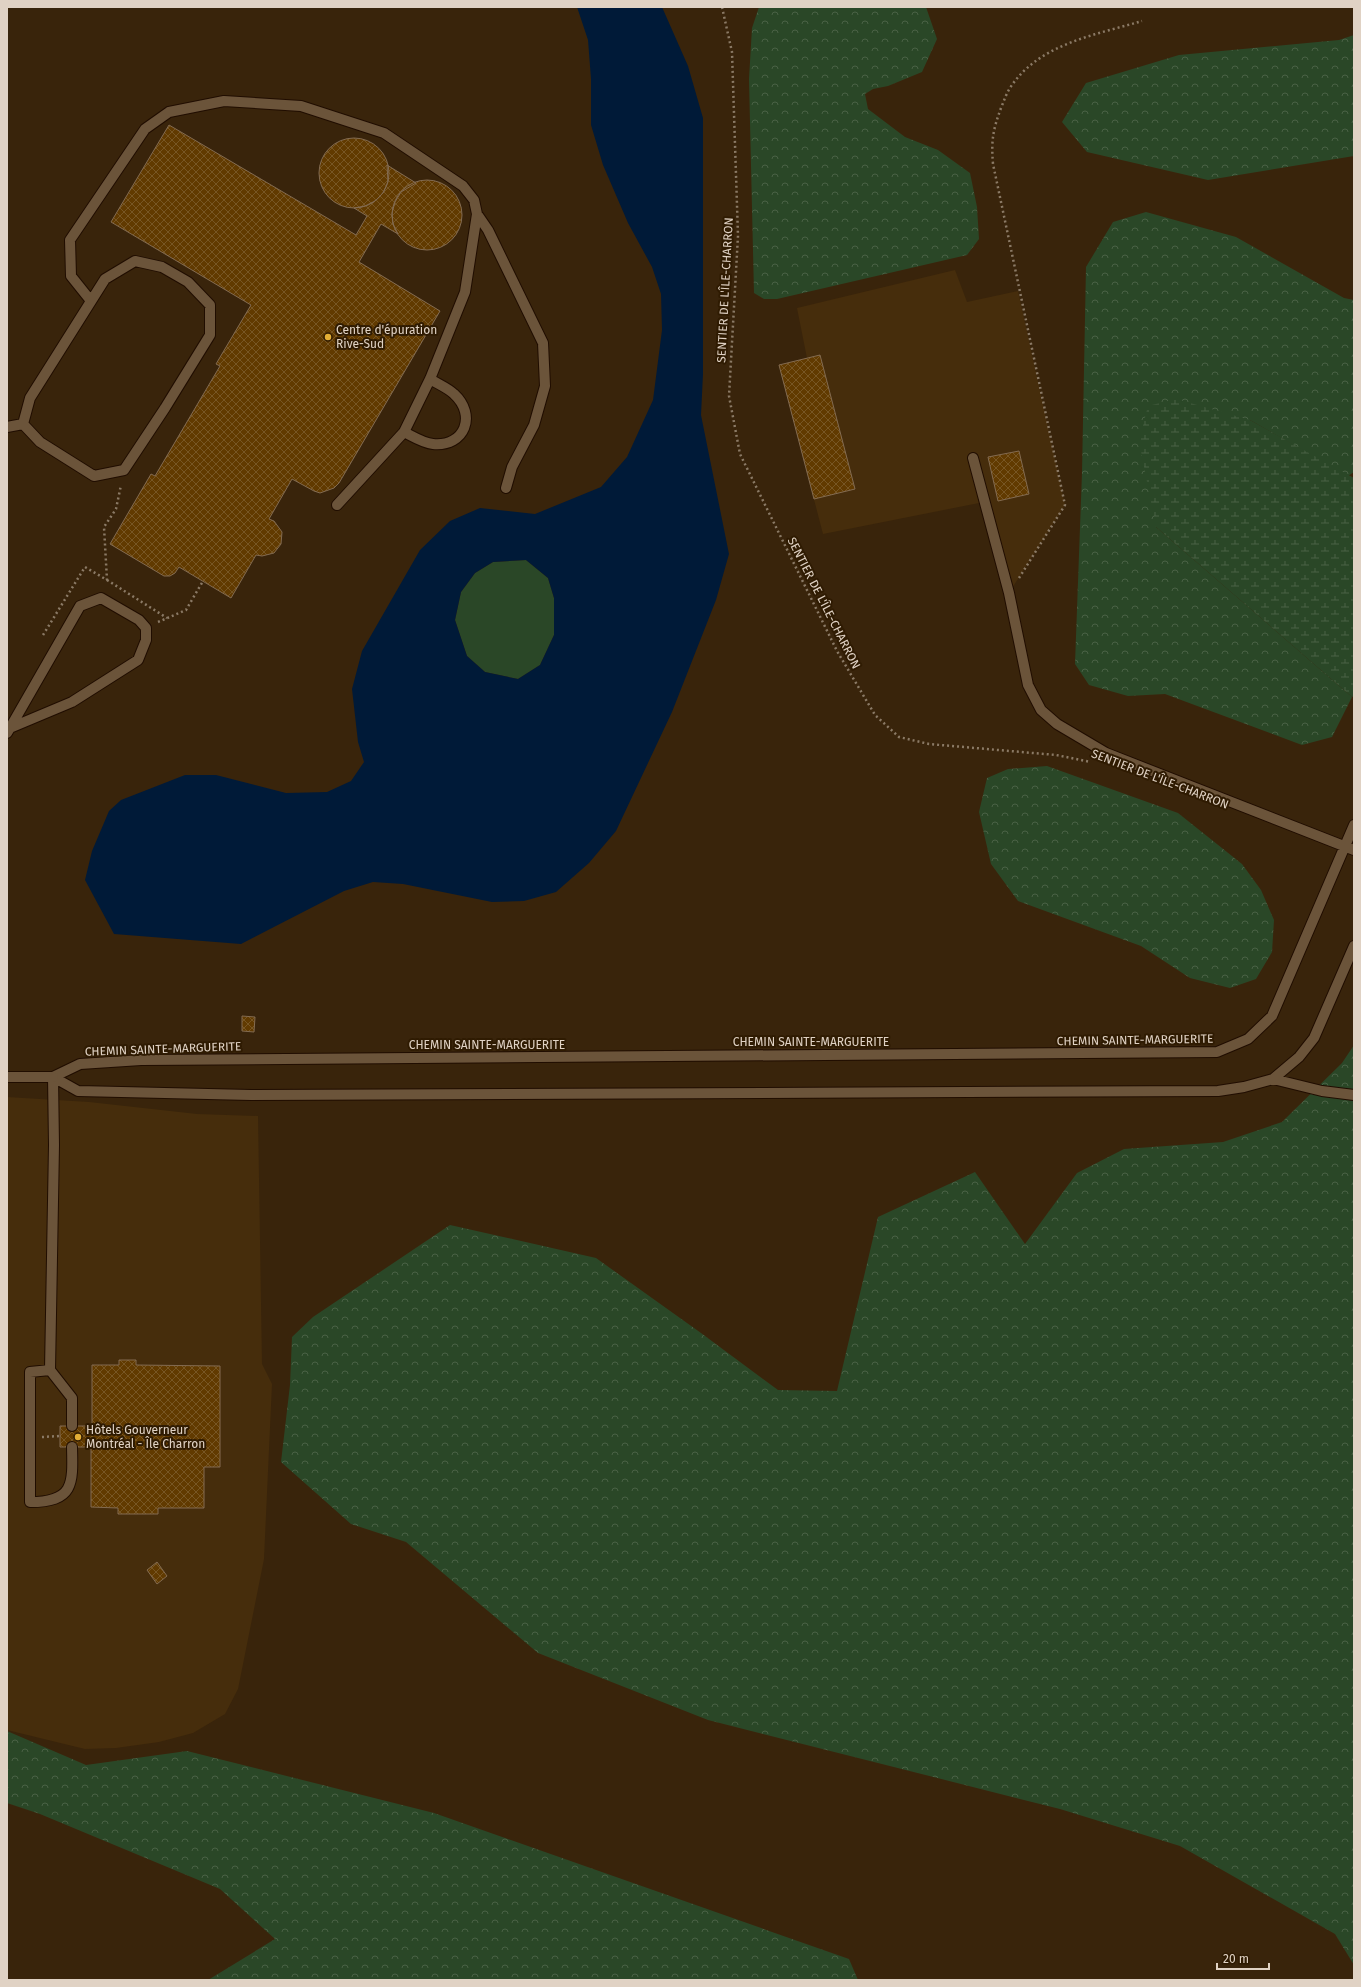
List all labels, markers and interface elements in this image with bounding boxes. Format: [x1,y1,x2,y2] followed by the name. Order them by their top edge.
[713,217,736,363] street label: SENTIER DE L'ÎLE-CHARRON
[336,323,437,351] place label: Centre d'épuration Rive-Sud
[323,332,333,342] marker: Centre d'épuration Rive-Sud
[785,534,864,671] street label: SENTIER DE L'ÎLE-CHARRON
[1089,745,1231,812] street label: SENTIER DE L'ÎLE-CHARRON
[1057,1032,1213,1048] street label: CHEMIN SAINTE-MARGUERITE
[733,1035,889,1049] street label: CHEMIN SAINTE-MARGUERITE
[409,1038,565,1052] street label: CHEMIN SAINTE-MARGUERITE
[85,1039,241,1059] street label: CHEMIN SAINTE-MARGUERITE
[86,1423,205,1451] place label: Hôtels Gouverneur Montréal - Île Charron
[73,1432,83,1442] marker: Hôtels Gouverneur Montréal - Île Charron
[1217,1945,1269,1971] scale bar
[1223,1952,1249,1966] text: 20 m

